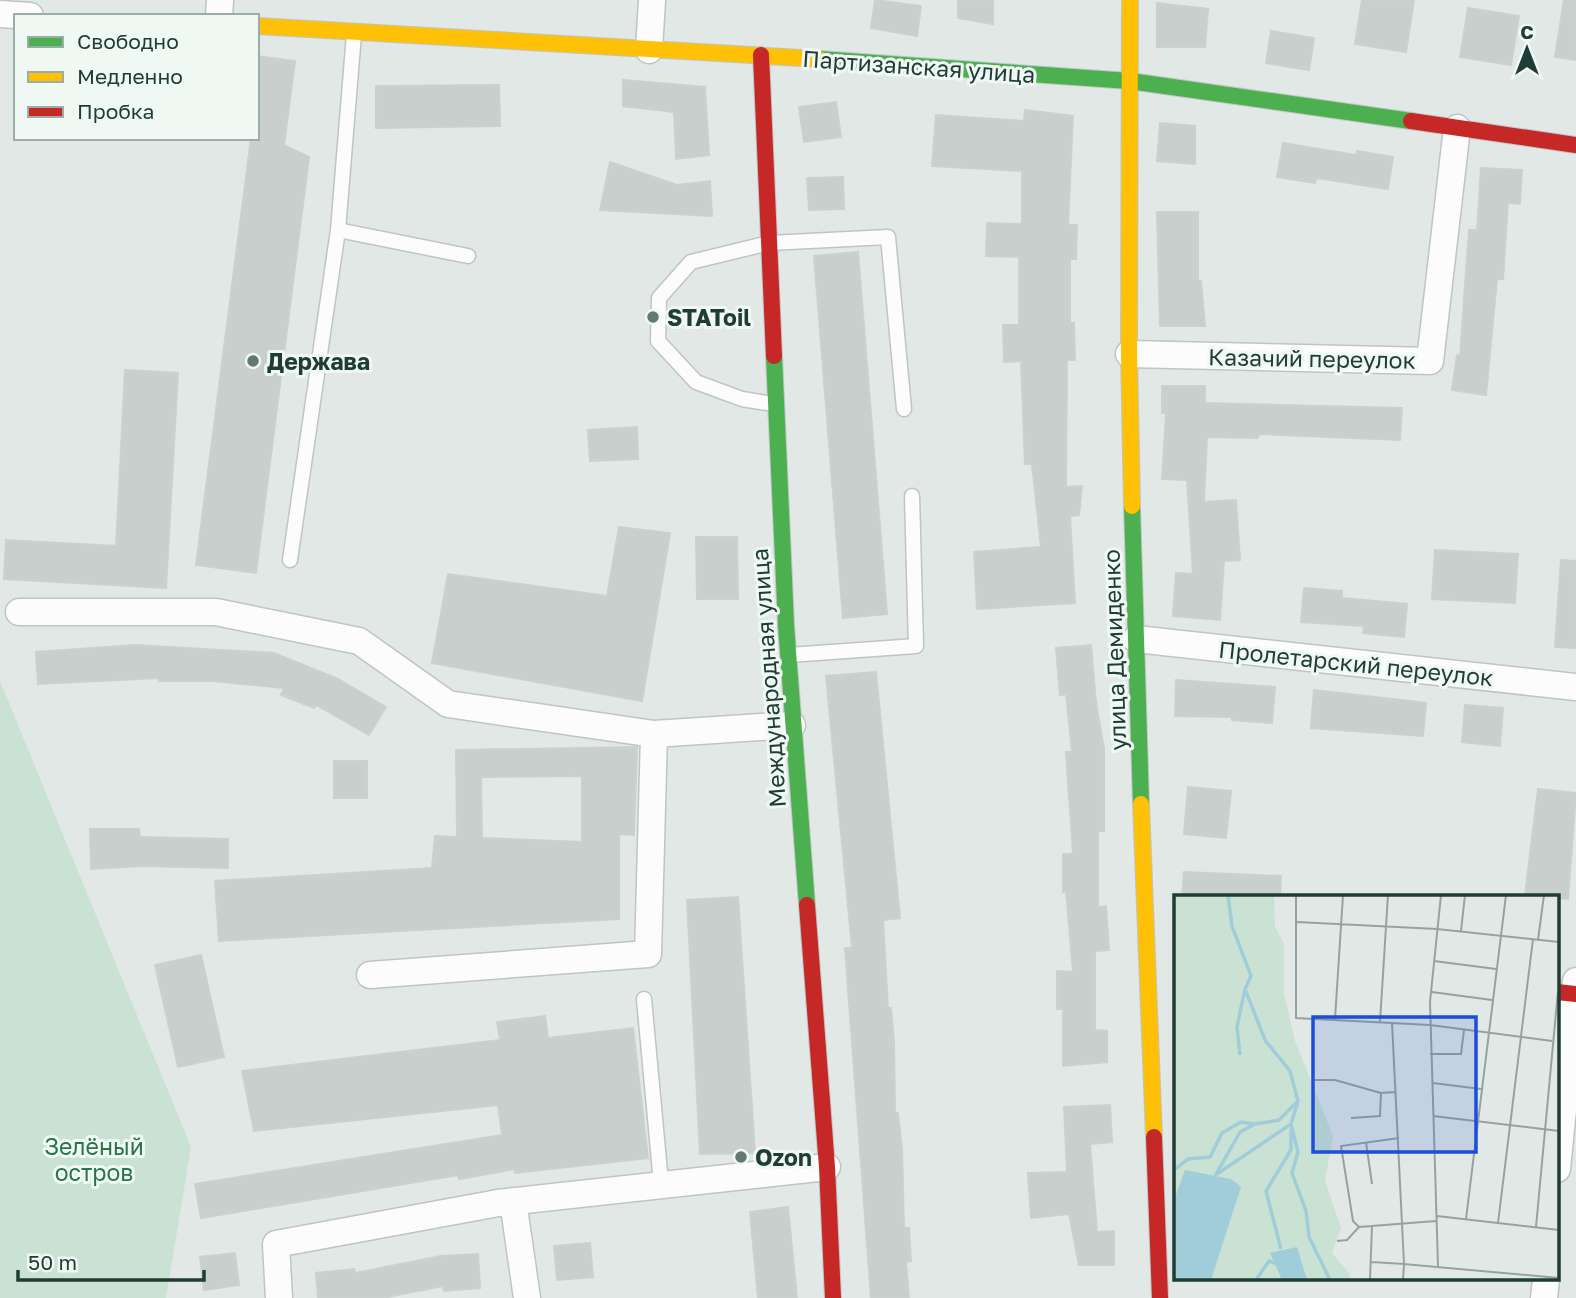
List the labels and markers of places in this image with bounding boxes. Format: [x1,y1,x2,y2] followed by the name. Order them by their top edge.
[667,303,751,331] place label: STAToil
[645,309,661,325] marker: STAToil
[267,347,370,375] place label: Держава
[245,353,261,369] marker: Держава
[755,1143,812,1171] place label: Ozon
[733,1149,749,1165] marker: Ozon

